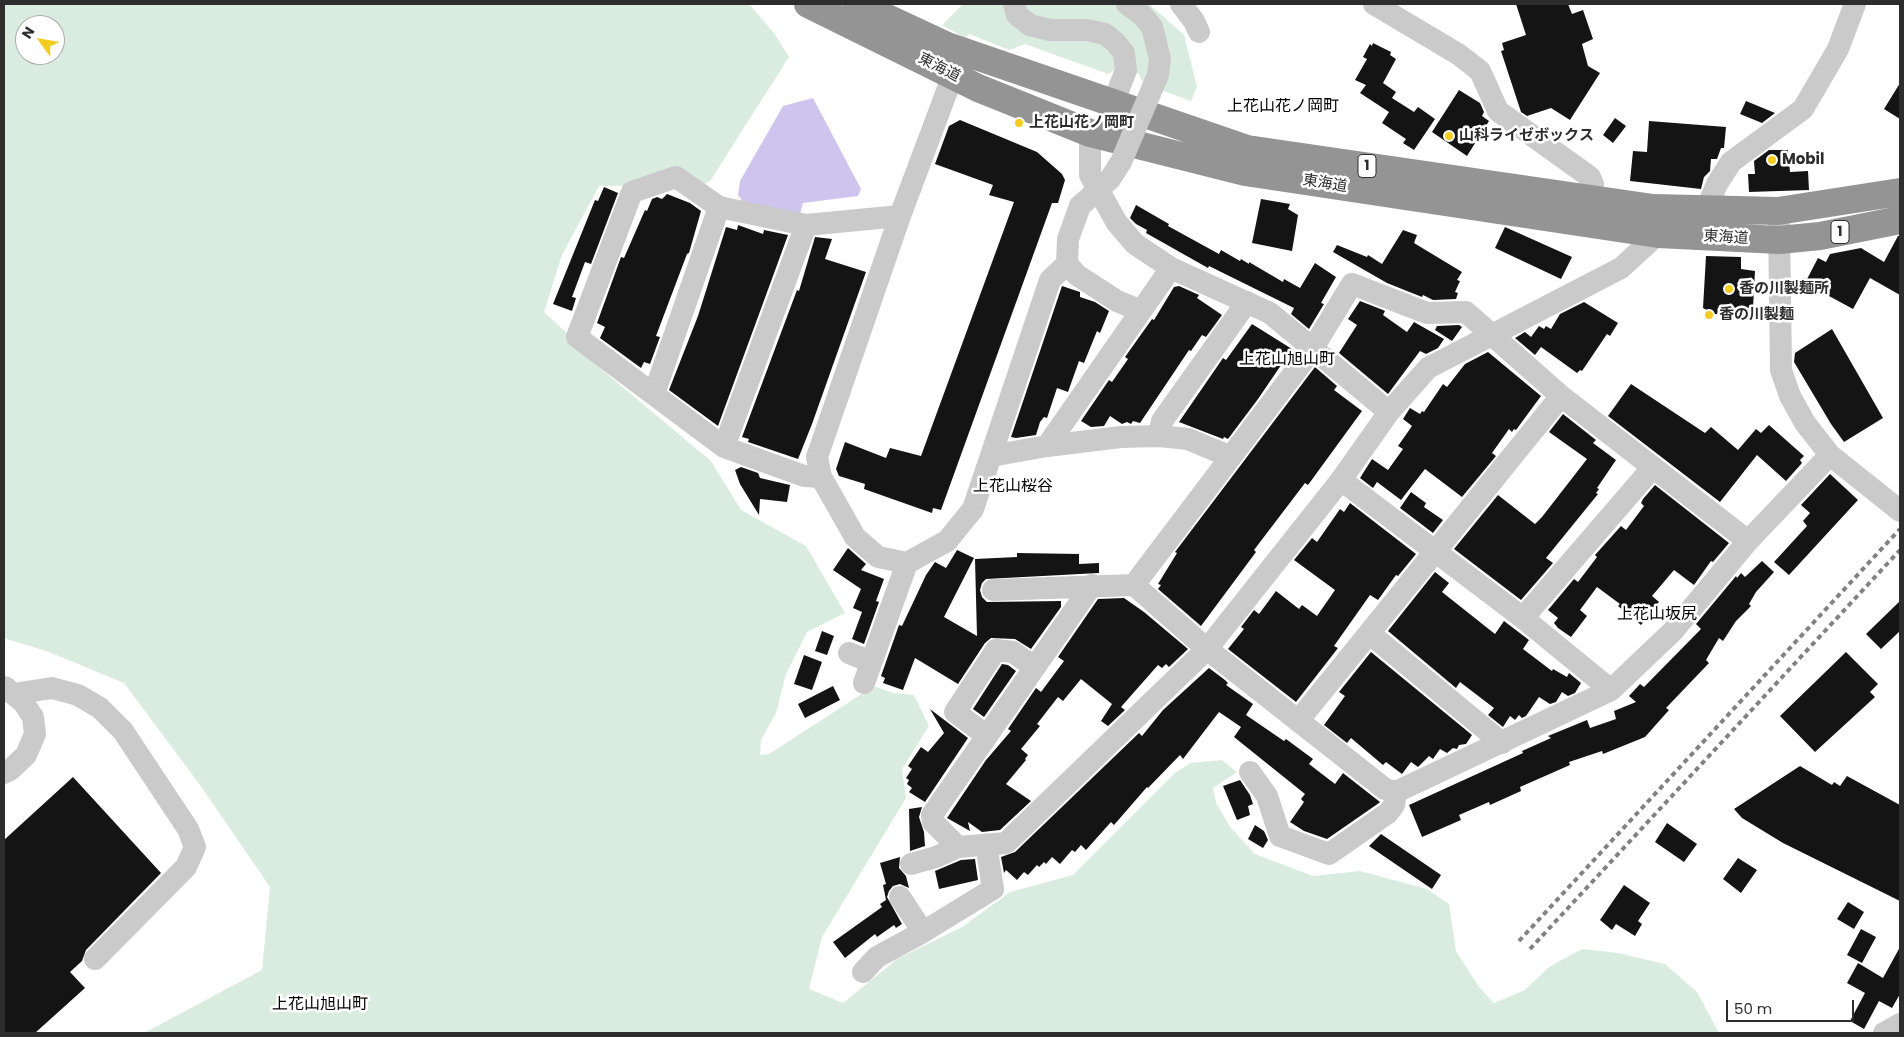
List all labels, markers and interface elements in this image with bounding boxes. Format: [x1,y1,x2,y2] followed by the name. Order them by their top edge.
[15,15,65,65] north arrow
[17,23,39,42] text: N
[915,50,963,86] street label: 東海道
[1227,97,1339,117] district label: 上花山花ノ岡町
[1029,114,1134,132] place label: 上花山花ノ岡町
[1013,117,1025,129] marker: 上花山花ノ岡町
[1459,127,1594,145] place label: 山科ライゼボックス
[1443,130,1455,142] marker: 山科ライゼボックス
[1782,151,1824,169] place label: Mobil
[1358,154,1376,178] road number: 1
[1766,154,1778,166] marker: Mobil
[1301,172,1349,196] street label: 東海道
[1831,220,1849,243] road number: 1
[1703,228,1749,248] street label: 東海道
[1739,280,1829,298] place label: 香の川製麺所
[1723,283,1735,295] marker: 香の川製麺所
[1719,306,1794,324] place label: 香の川製麺
[1703,309,1715,321] marker: 香の川製麺
[1239,350,1335,370] district label: 上花山旭山町
[973,477,1053,497] district label: 上花山桜谷
[1617,605,1697,625] district label: 上花山坂尻
[1729,990,1856,1022] scale bar
[272,995,368,1015] district label: 上花山旭山町
[1734,998,1772,1019] text: 50 m

